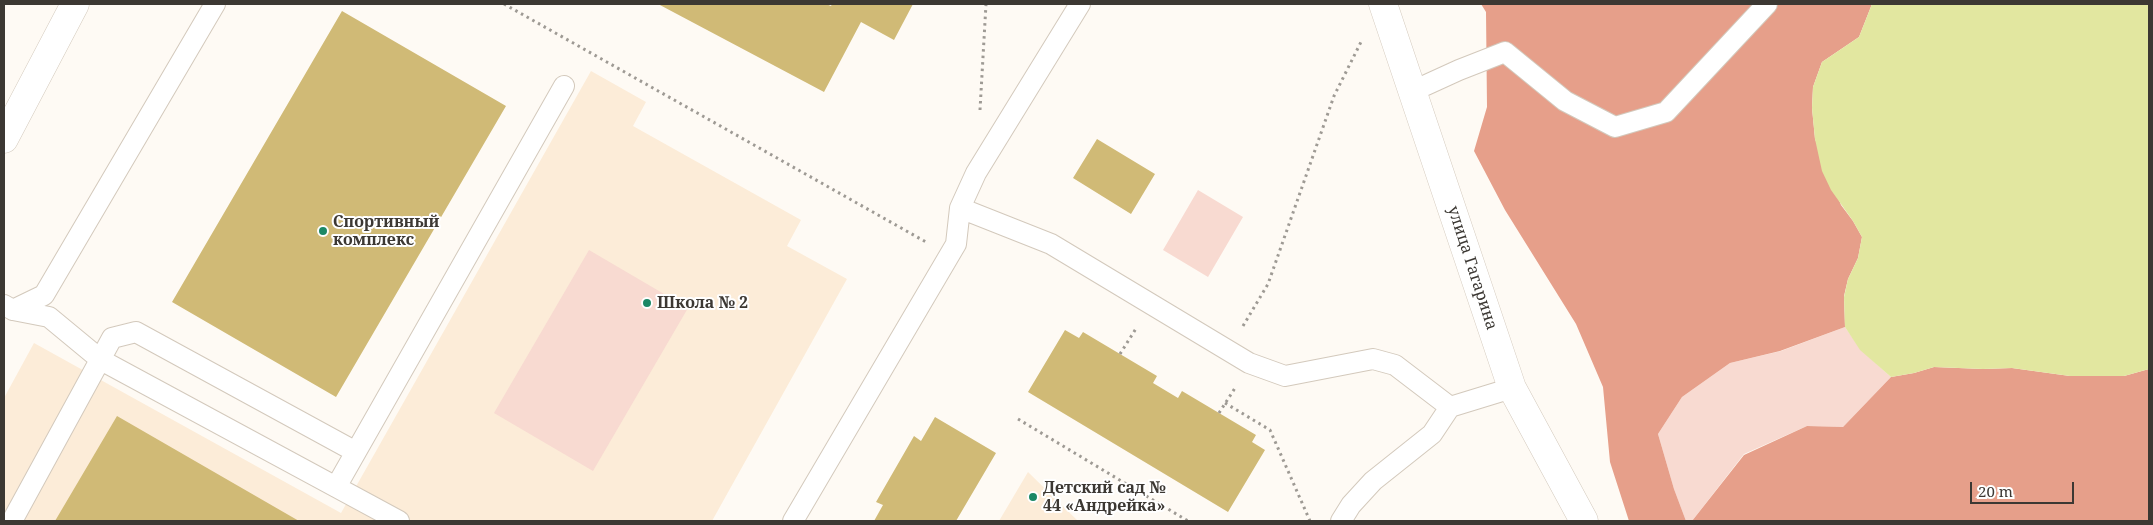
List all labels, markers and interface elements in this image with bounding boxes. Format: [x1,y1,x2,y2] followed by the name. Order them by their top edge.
[1443,204,1501,332] street label: улица Гагарина
[333,212,439,250] place label: Спортивный комплекс
[317,225,329,237] marker: Спортивный комплекс
[657,293,748,313] place label: Школа № 2
[641,297,653,309] marker: Школа № 2
[1973,472,2077,504] scale bar
[1043,478,1166,516] place label: Детский сад № 44 «Андрейка»
[1978,481,2013,501] text: 20 m
[1027,491,1039,503] marker: Детский сад № 44 «Андрейка»

